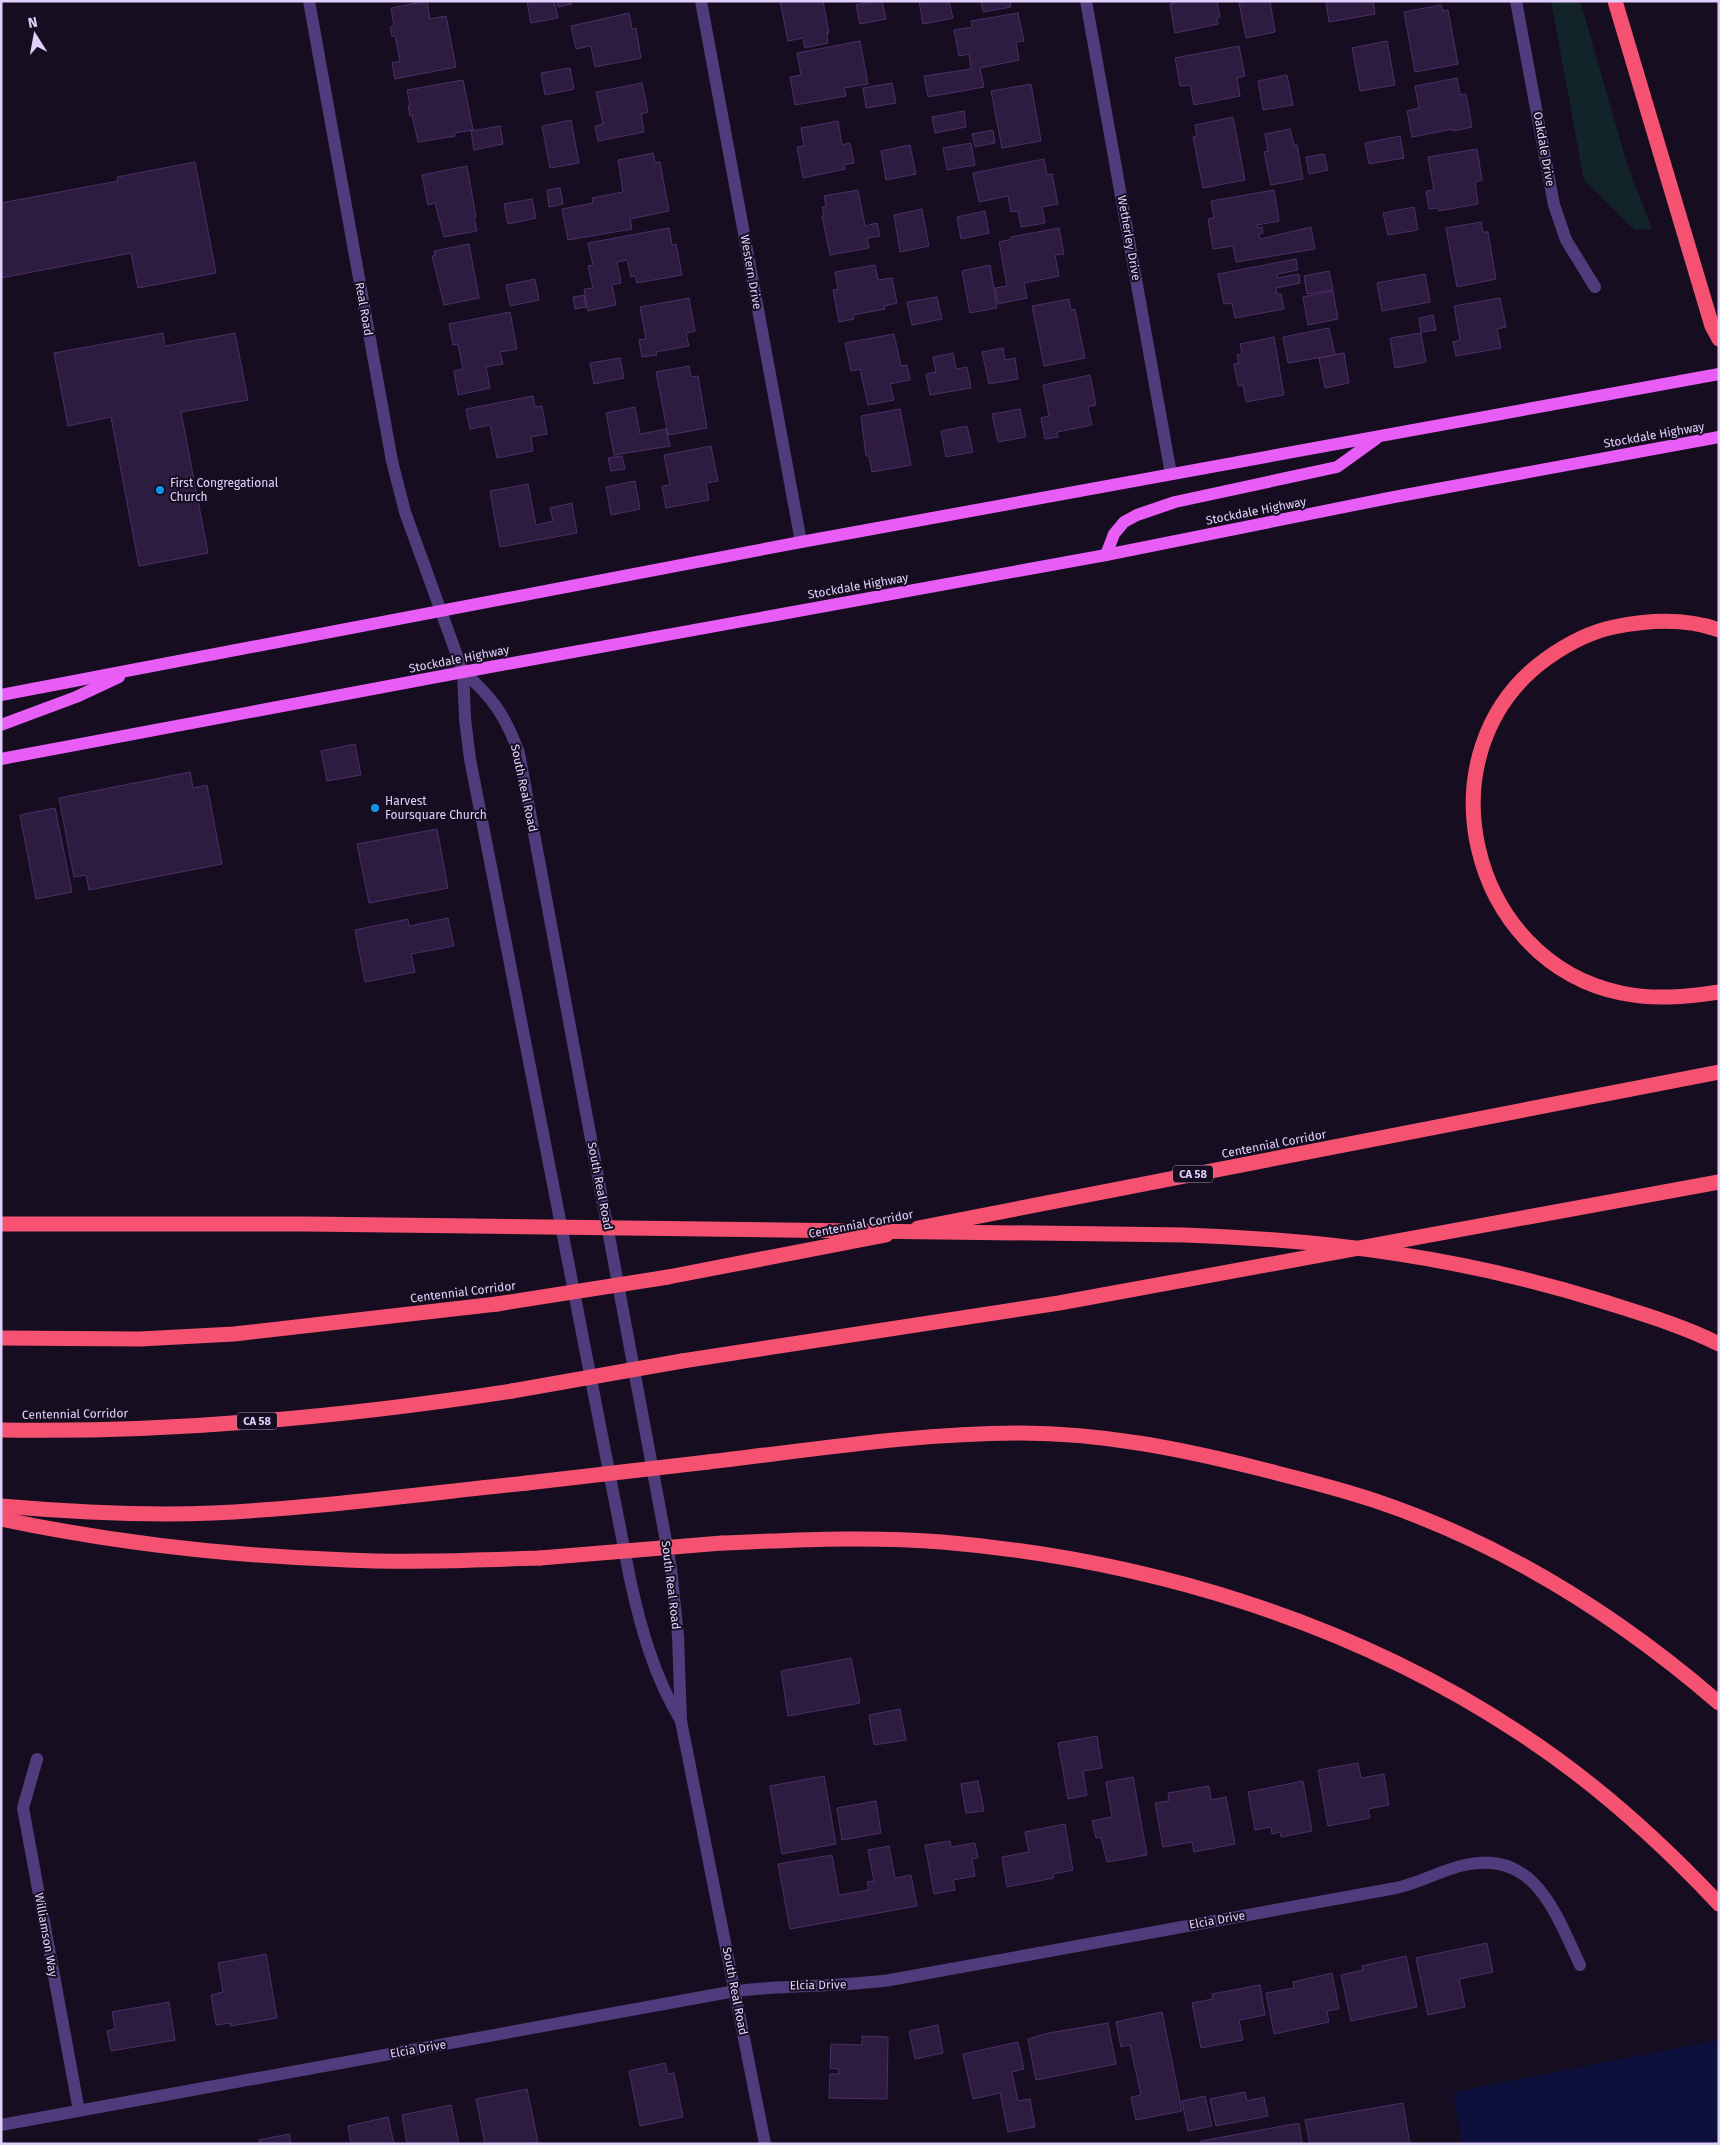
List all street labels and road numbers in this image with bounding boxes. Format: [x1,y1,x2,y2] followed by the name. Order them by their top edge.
[1531,111,1557,187] street label: Oakdale Drive
[1115,194,1143,282] street label: Wetherley Drive
[738,234,764,310] street label: Western Drive
[352,281,376,337] street label: Real Road
[1603,419,1705,451] street label: Stockdale Highway
[1205,494,1307,528] street label: Stockdale Highway
[807,570,909,602] street label: Stockdale Highway
[408,642,510,676] street label: Stockdale Highway
[508,743,540,833] street label: South Real Road
[1221,1127,1328,1161] street label: Centennial Corridor
[585,1141,615,1231] street label: South Real Road
[1173,1166,1213,1182] road number: CA 58
[808,1207,915,1241] street label: Centennial Corridor
[409,1279,517,1305] street label: Centennial Corridor
[22,1406,129,1422] street label: Centennial Corridor
[237,1412,277,1430] road number: CA 58
[659,1540,683,1630] street label: South Real Road
[32,1892,60,1978] street label: Williamson Way
[1188,1908,1246,1932] street label: Elcia Drive
[720,1946,750,2036] street label: South Real Road
[789,1978,847,1992] street label: Elcia Drive
[389,2037,447,2061] street label: Elcia Drive

